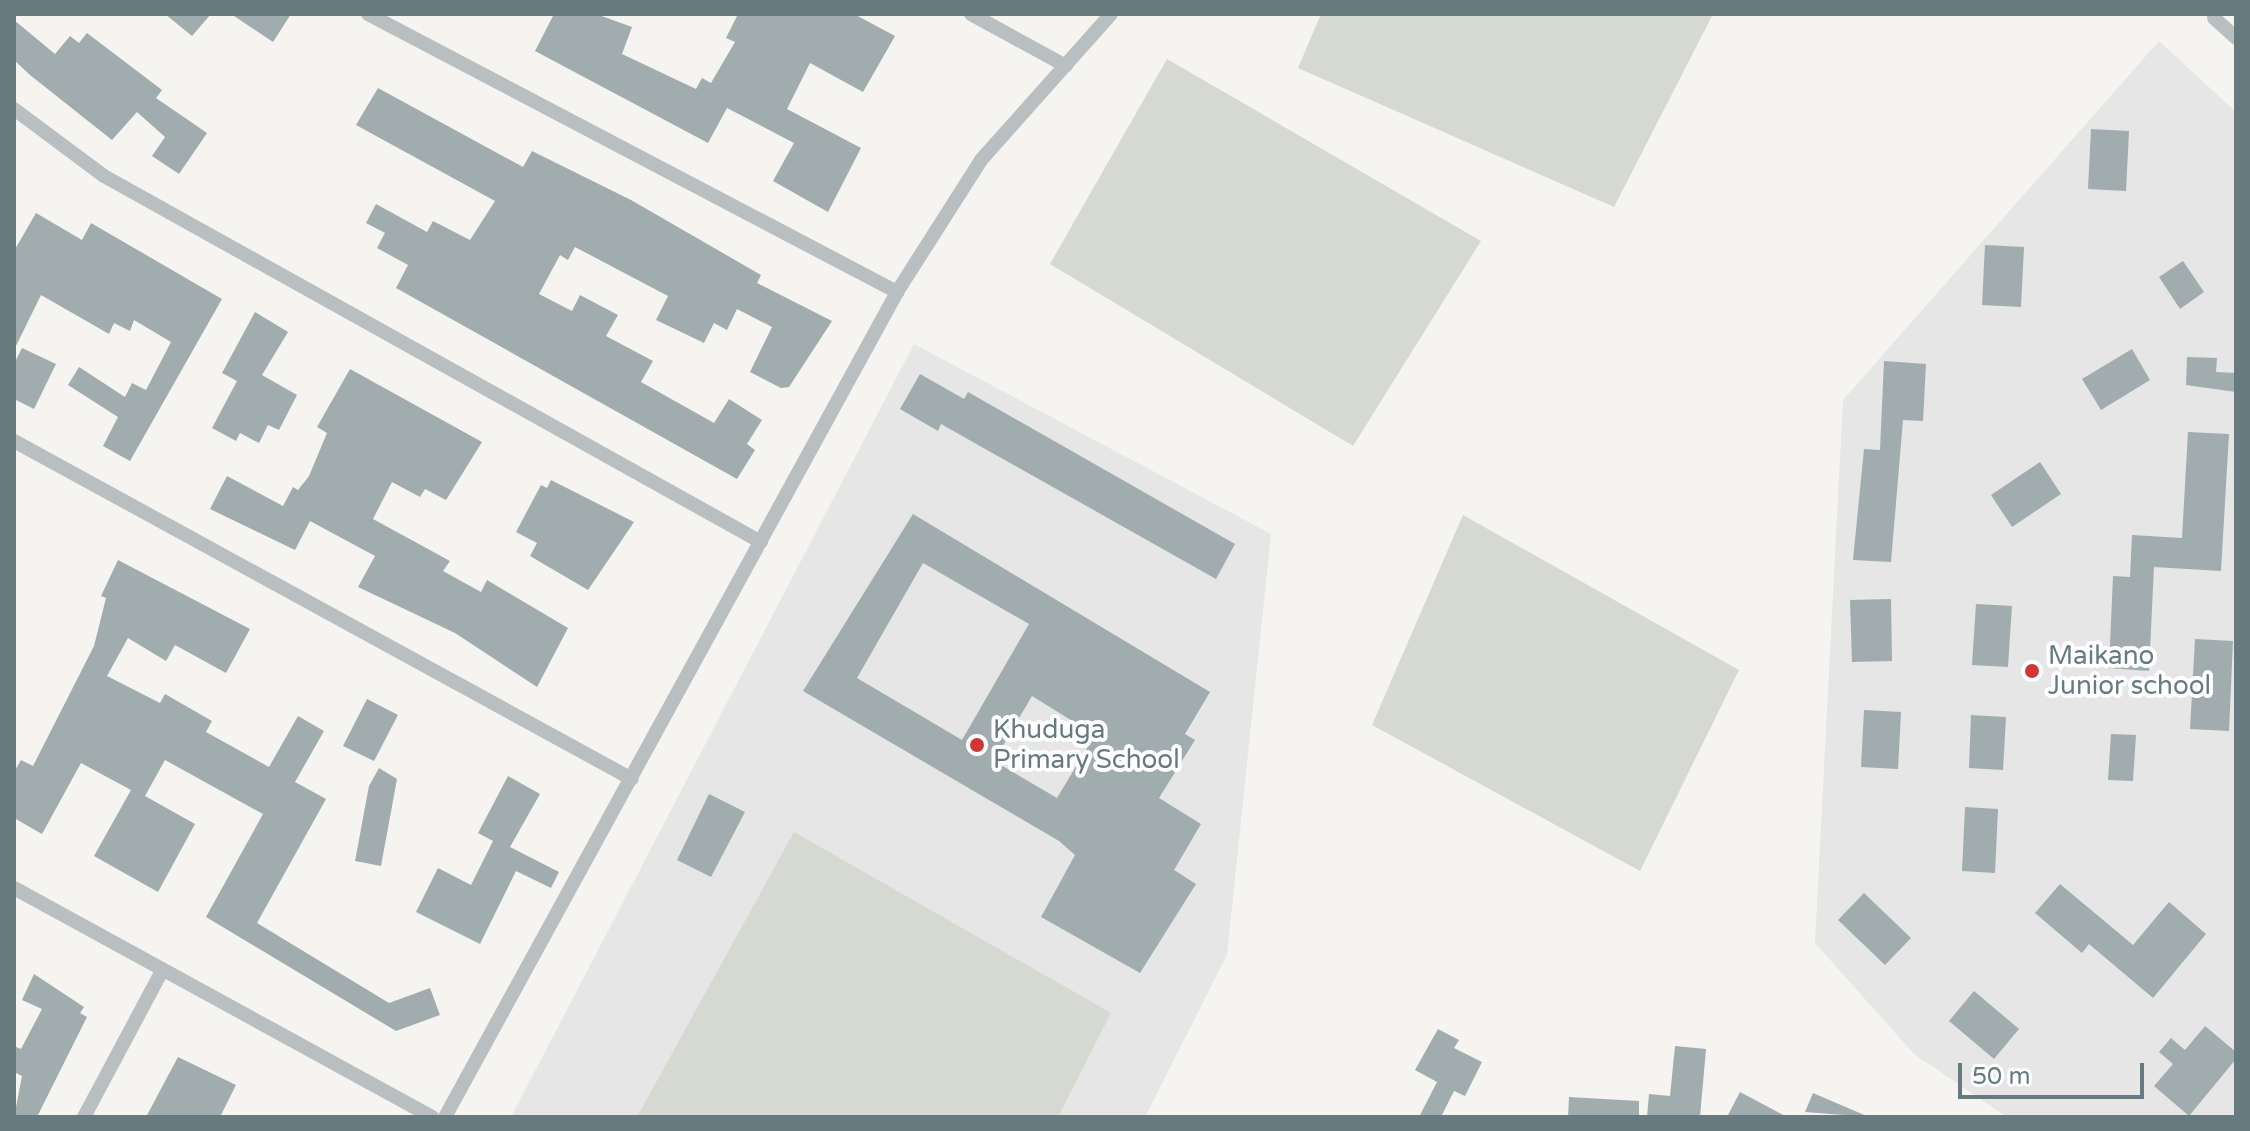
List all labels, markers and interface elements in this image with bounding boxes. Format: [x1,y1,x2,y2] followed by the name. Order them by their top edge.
[2048,640,2211,702] place label: Maikano Junior school
[2023,662,2041,680] marker: Maikano Junior school
[993,714,1180,776] place label: Khuduga Primary School
[968,736,986,754] marker: Khuduga Primary School
[1962,1047,2148,1097] scale bar
[1972,1062,2030,1091] text: 50 m

